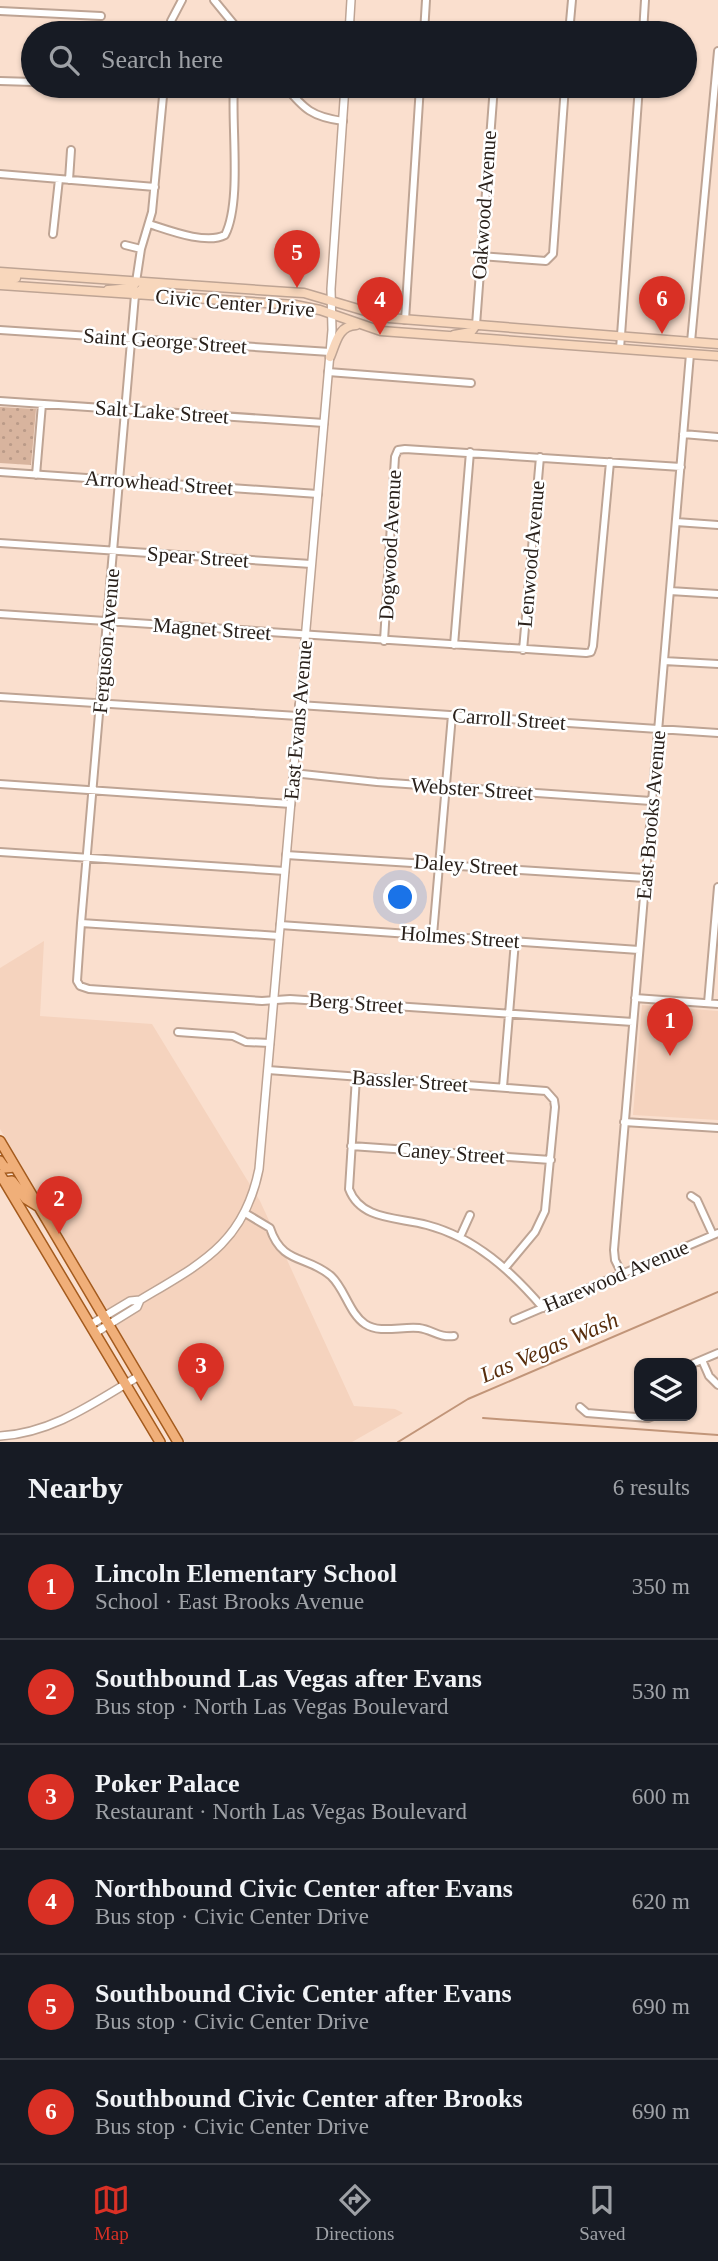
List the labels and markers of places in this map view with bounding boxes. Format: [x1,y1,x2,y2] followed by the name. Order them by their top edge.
[274,230,320,288] pin: 5
[639,276,685,334] pin: 6
[357,277,403,335] pin: 4
[647,998,693,1056] pin: 1
[36,1176,82,1234] pin: 2
[178,1343,224,1401] pin: 3

